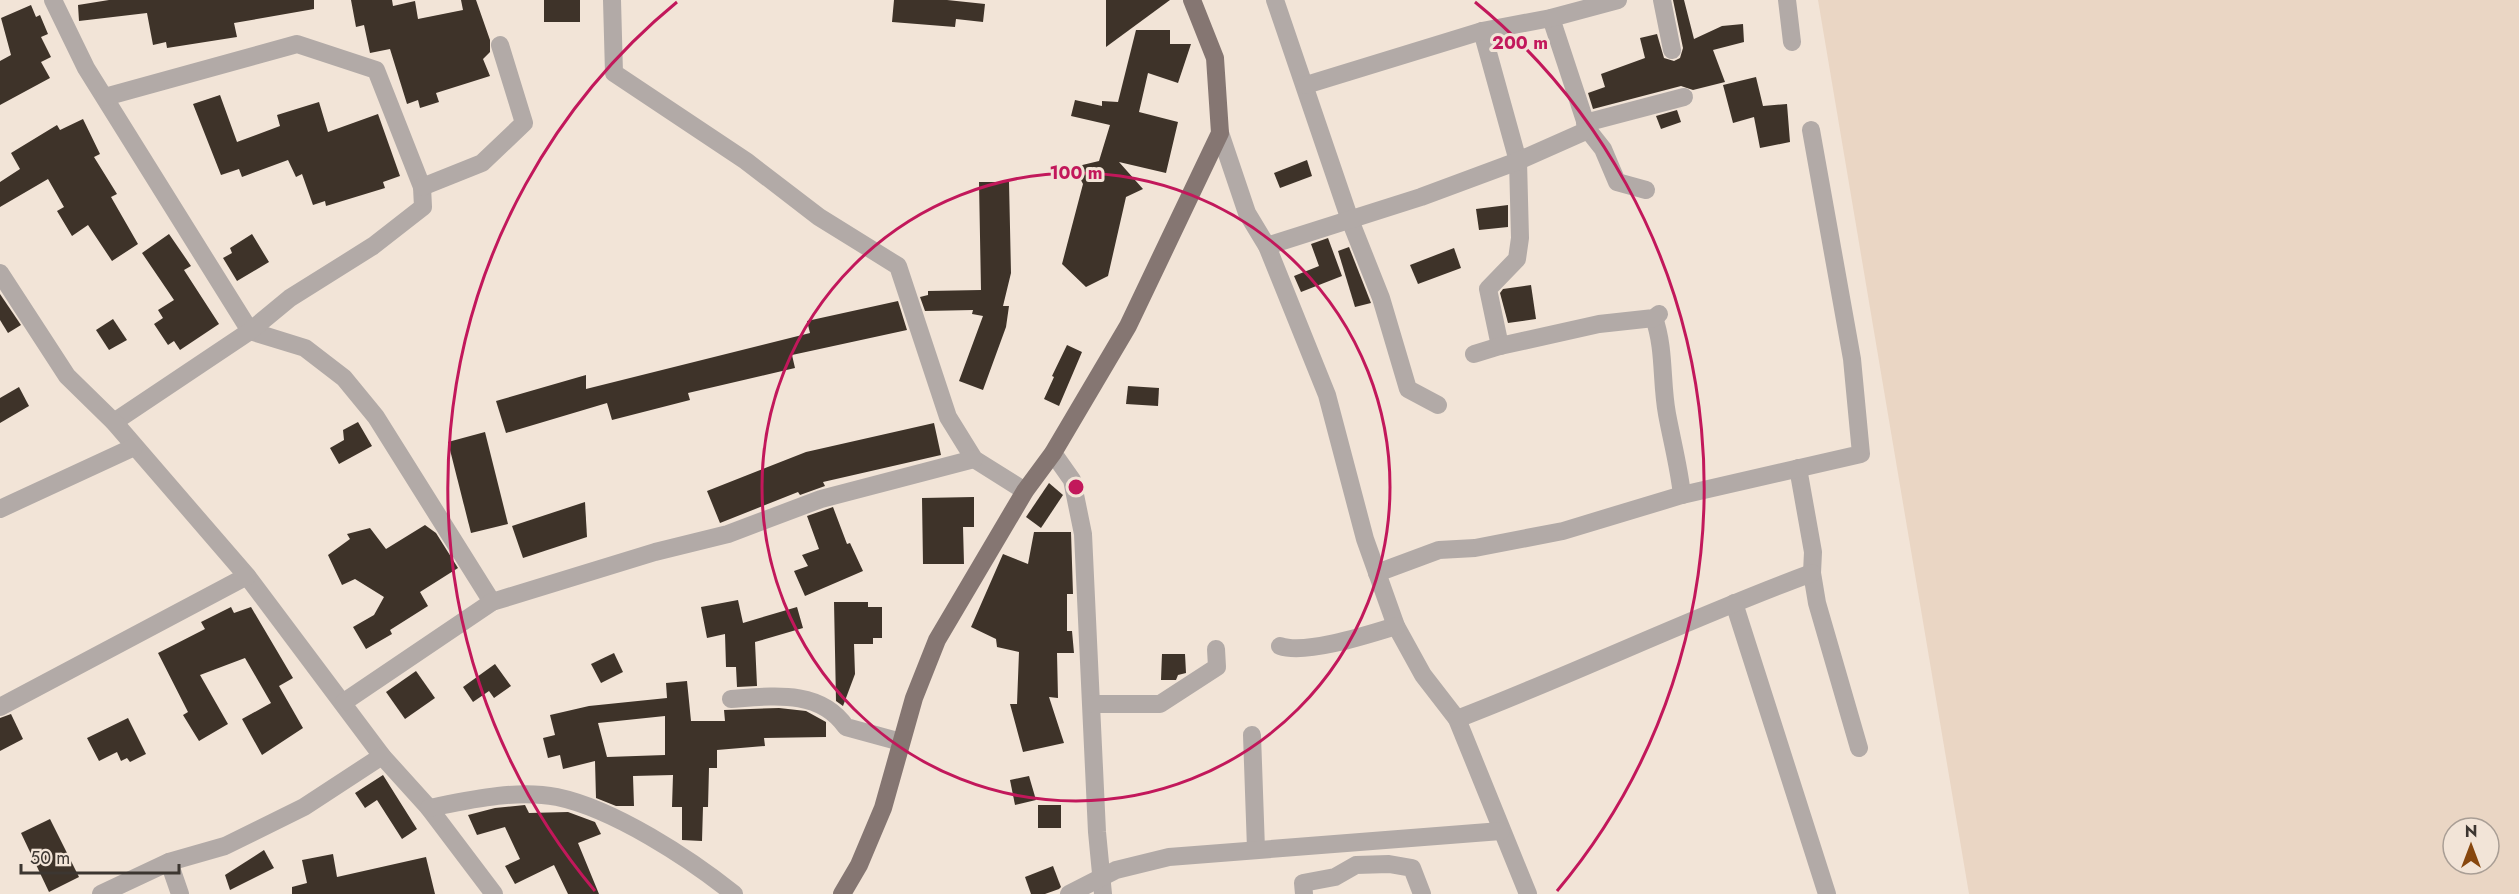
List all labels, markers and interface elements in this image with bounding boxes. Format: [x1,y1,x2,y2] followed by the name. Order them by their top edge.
[1492,30,1548,56] text: 200 m
[1049,160,1103,186] text: 100 m
[1066,477,1086,497] centre of rings
[2441,816,2501,876] north arrow
[2465,820,2477,843] text: N
[21,837,178,875] scale bar
[30,845,70,871] text: 50 m

